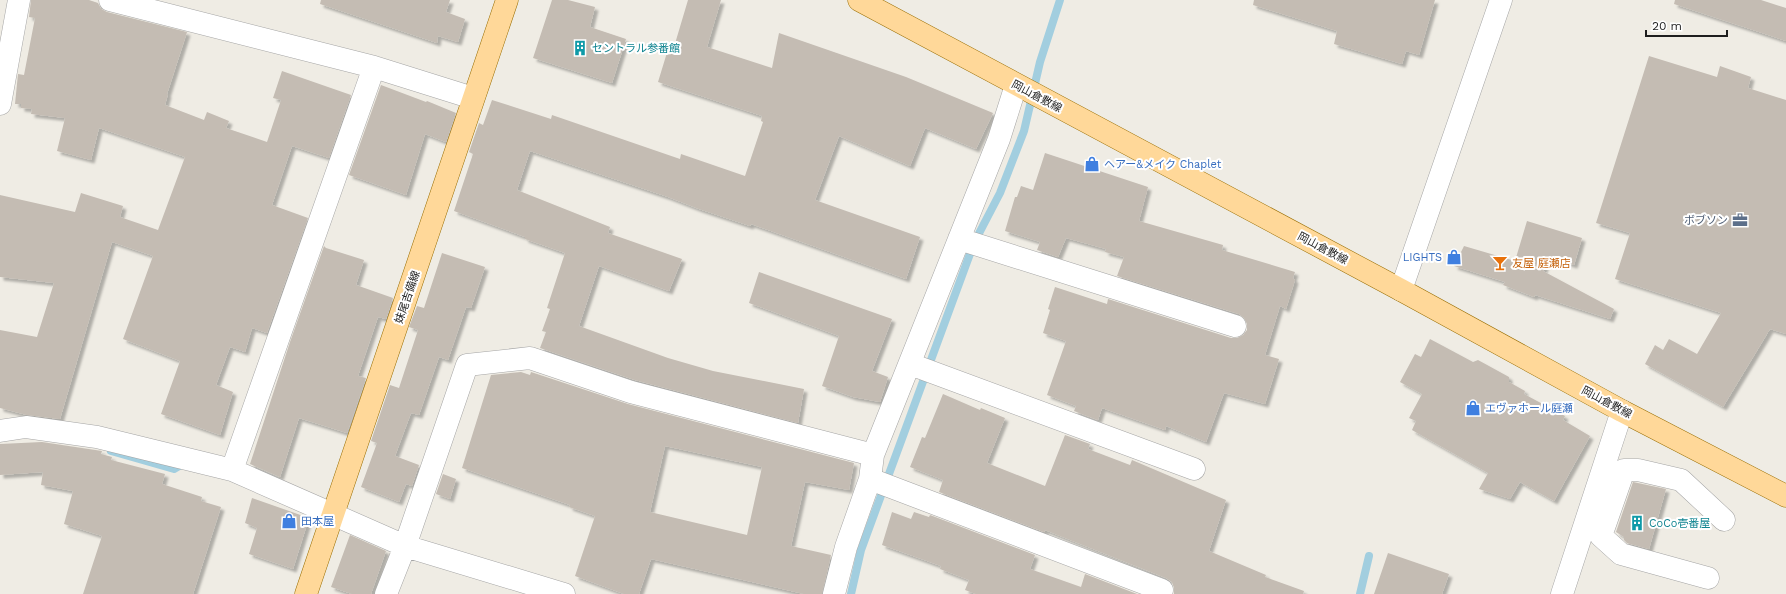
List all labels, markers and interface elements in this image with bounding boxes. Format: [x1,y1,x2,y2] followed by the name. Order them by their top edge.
[1646,12,1727,38] scale bar
[1652,19,1682,33] text: 20 m
[571,39,589,57] building icon: セントラル参番館
[592,42,680,55] place label: セントラル参番館
[1009,78,1064,115] street label: 岡山倉敷線
[1083,155,1101,173] shop icon: ヘアー&メイク Chaplet
[1104,158,1222,171] place label: ヘアー&メイク Chaplet
[1731,211,1749,229] office icon: ボブソン
[1684,214,1728,227] place label: ボブソン
[1295,230,1350,267] street label: 岡山倉敷線
[1445,248,1463,266] shop icon: LIGHTS
[1403,251,1442,264] place label: LIGHTS
[1491,254,1509,272] bar icon: 友屋 庭瀬店
[1512,257,1571,270] place label: 友屋 庭瀬店
[392,269,423,325] street label: 妹尾吉備線
[1579,384,1634,421] street label: 岡山倉敷線
[1464,399,1482,417] shop icon: エヴァホール庭瀬
[1485,402,1573,415] place label: エヴァホール庭瀬
[280,512,298,530] shop icon: 田本屋
[1628,514,1646,532] building icon: CoCo壱番屋
[301,515,334,528] place label: 田本屋
[1649,517,1710,530] place label: CoCo壱番屋

